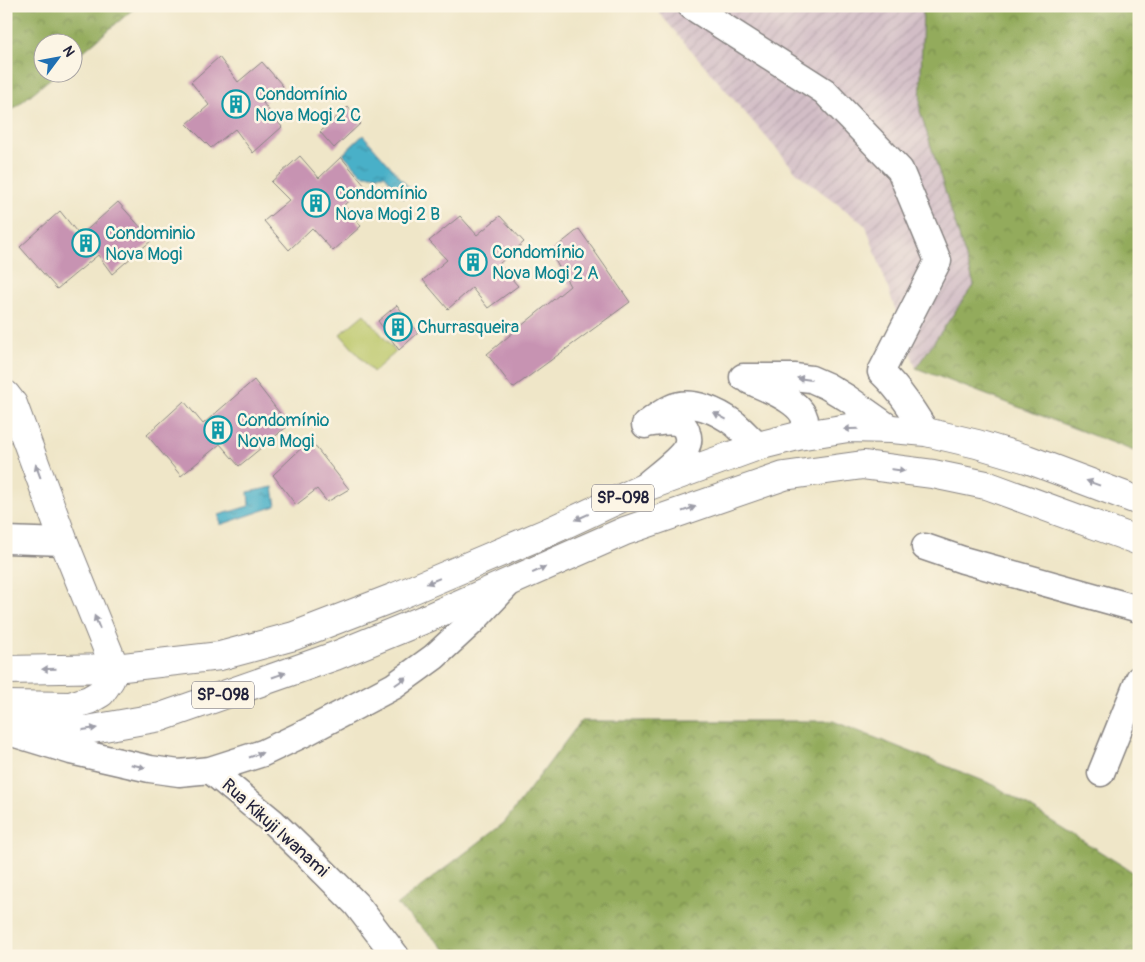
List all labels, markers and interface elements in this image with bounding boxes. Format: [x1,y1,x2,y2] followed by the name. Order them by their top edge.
[32,32,82,82] north arrow
[59,43,78,60] text: N
[255,83,361,127] place label: Condomínio Nova Mogi 2 C
[221,89,251,119] building icon: Condomínio Nova Mogi 2 C
[335,182,440,226] place label: Condomínio Nova Mogi 2 B
[301,188,331,218] building icon: Condomínio Nova Mogi 2 B
[105,222,196,266] place label: Condominio Nova Mogi
[71,228,101,258] building icon: Condominio Nova Mogi
[492,241,599,285] place label: Condomínio Nova Mogi 2 A
[458,247,488,277] building icon: Condomínio Nova Mogi 2 A
[383,312,413,342] building icon: Churrasqueira
[417,316,519,339] place label: Churrasqueira
[796,375,812,383] one-way arrow
[237,409,330,453] place label: Condomínio Nova Mogi
[713,411,727,420] one-way arrow
[203,415,233,445] building icon: Condomínio Nova Mogi
[843,425,859,433] one-way arrow
[34,463,42,478] one-way arrow
[890,466,906,474] one-way arrow
[1085,479,1100,487] one-way arrow
[592,484,654,512] road number: SP-098
[682,505,697,513] one-way arrow
[575,513,589,521] one-way arrow
[532,565,546,573] one-way arrow
[425,577,440,585] one-way arrow
[93,615,100,630] one-way arrow
[41,665,57,673] one-way arrow
[272,671,287,679] one-way arrow
[394,676,408,686] one-way arrow
[192,682,254,708] road number: SP-098
[82,725,98,733] one-way arrow
[249,751,264,758] one-way arrow
[130,762,145,770] one-way arrow
[217,774,333,882] street label: Rua Kikuji Iwanami

